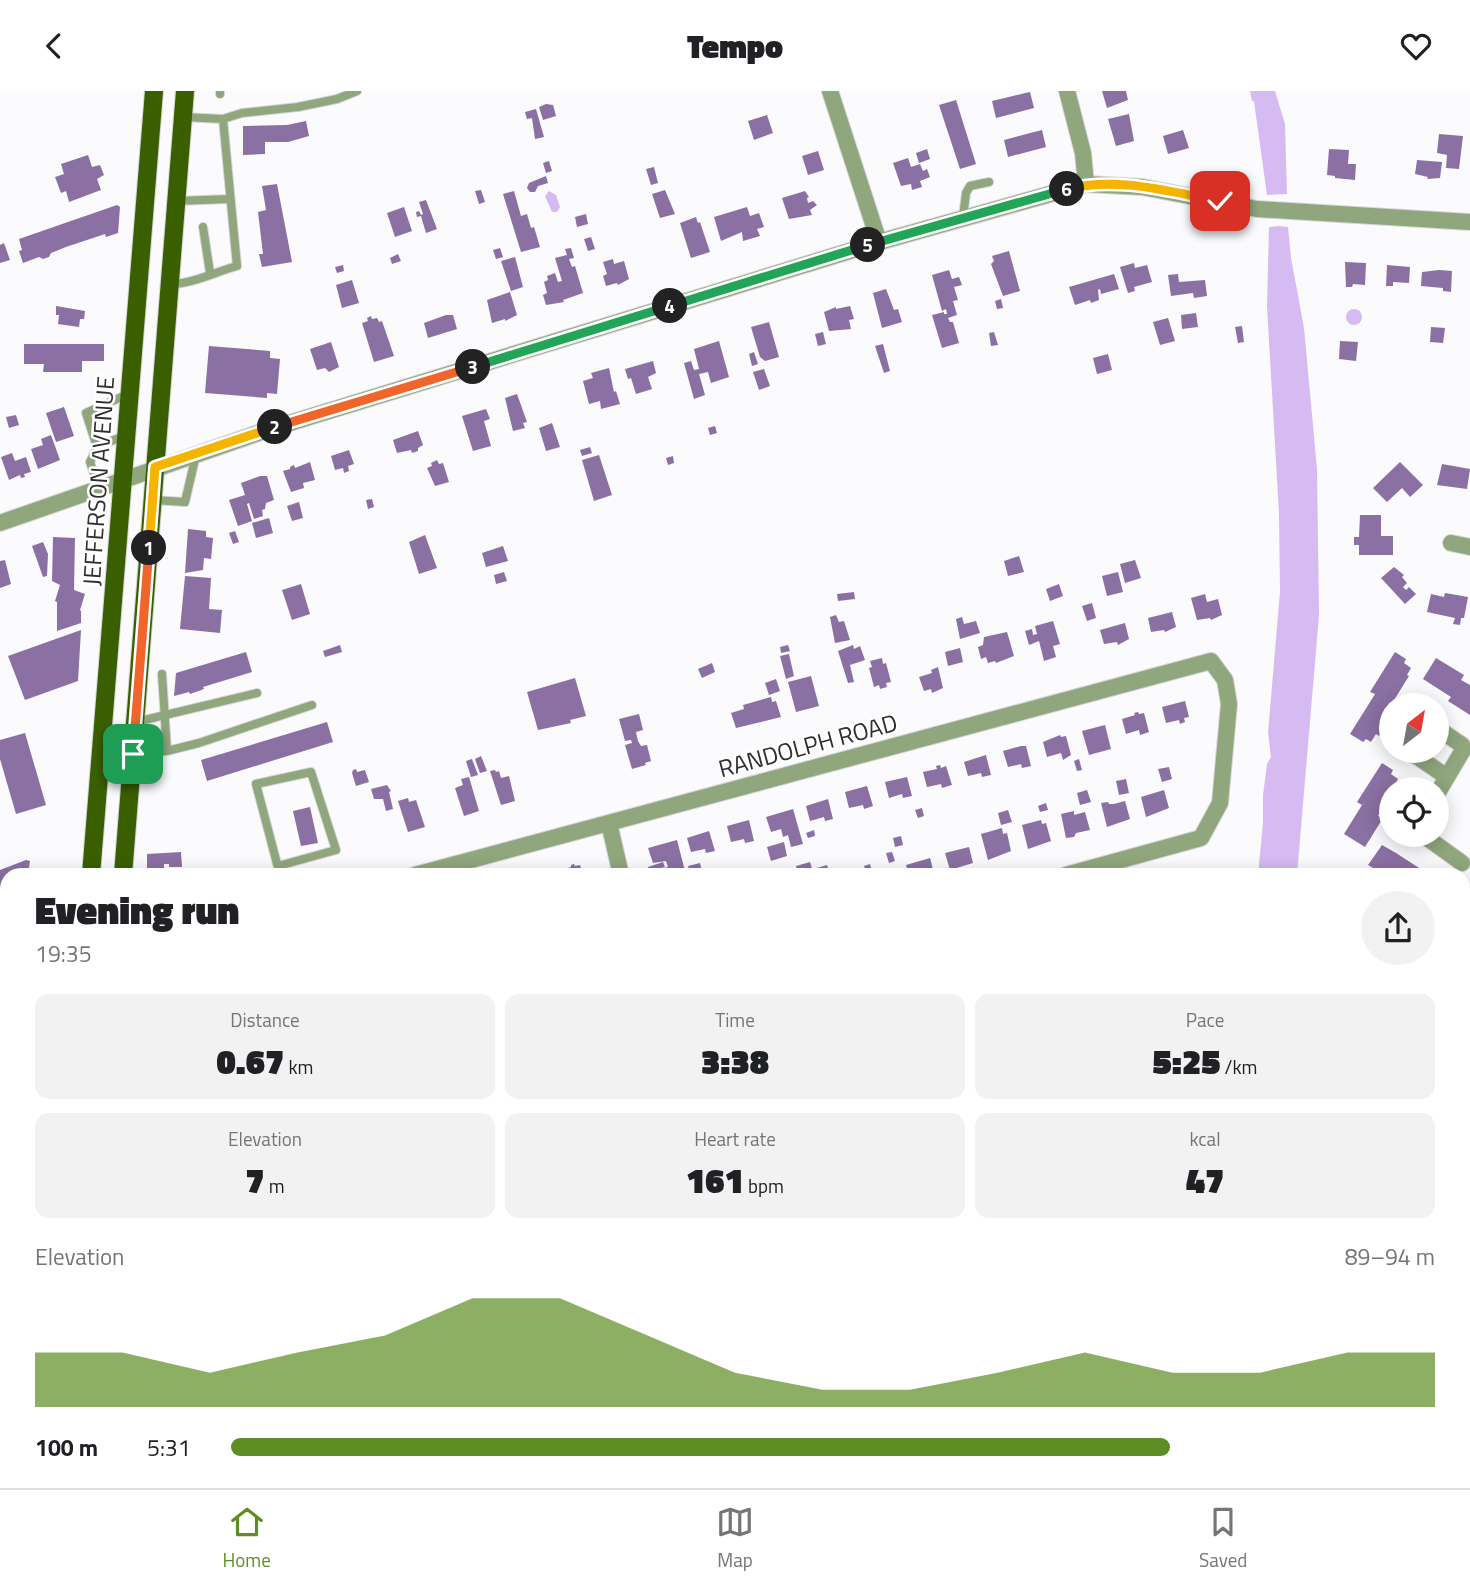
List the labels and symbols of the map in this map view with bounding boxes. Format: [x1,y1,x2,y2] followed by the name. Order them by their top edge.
[1050,171,1084,207] pin: 6
[1190,171,1250,231] pin
[850,227,886,263] pin: 5
[652,289,688,323] pin: 4
[456,349,490,385] pin: 3
[73,375,123,587] street label: JEFFERSON AVENUE
[258,409,292,445] pin: 2
[132,531,166,566] pin: 1
[1379,693,1449,763] north arrow
[714,704,901,786] street label: RANDOLPH ROAD
[103,724,163,784] pin

